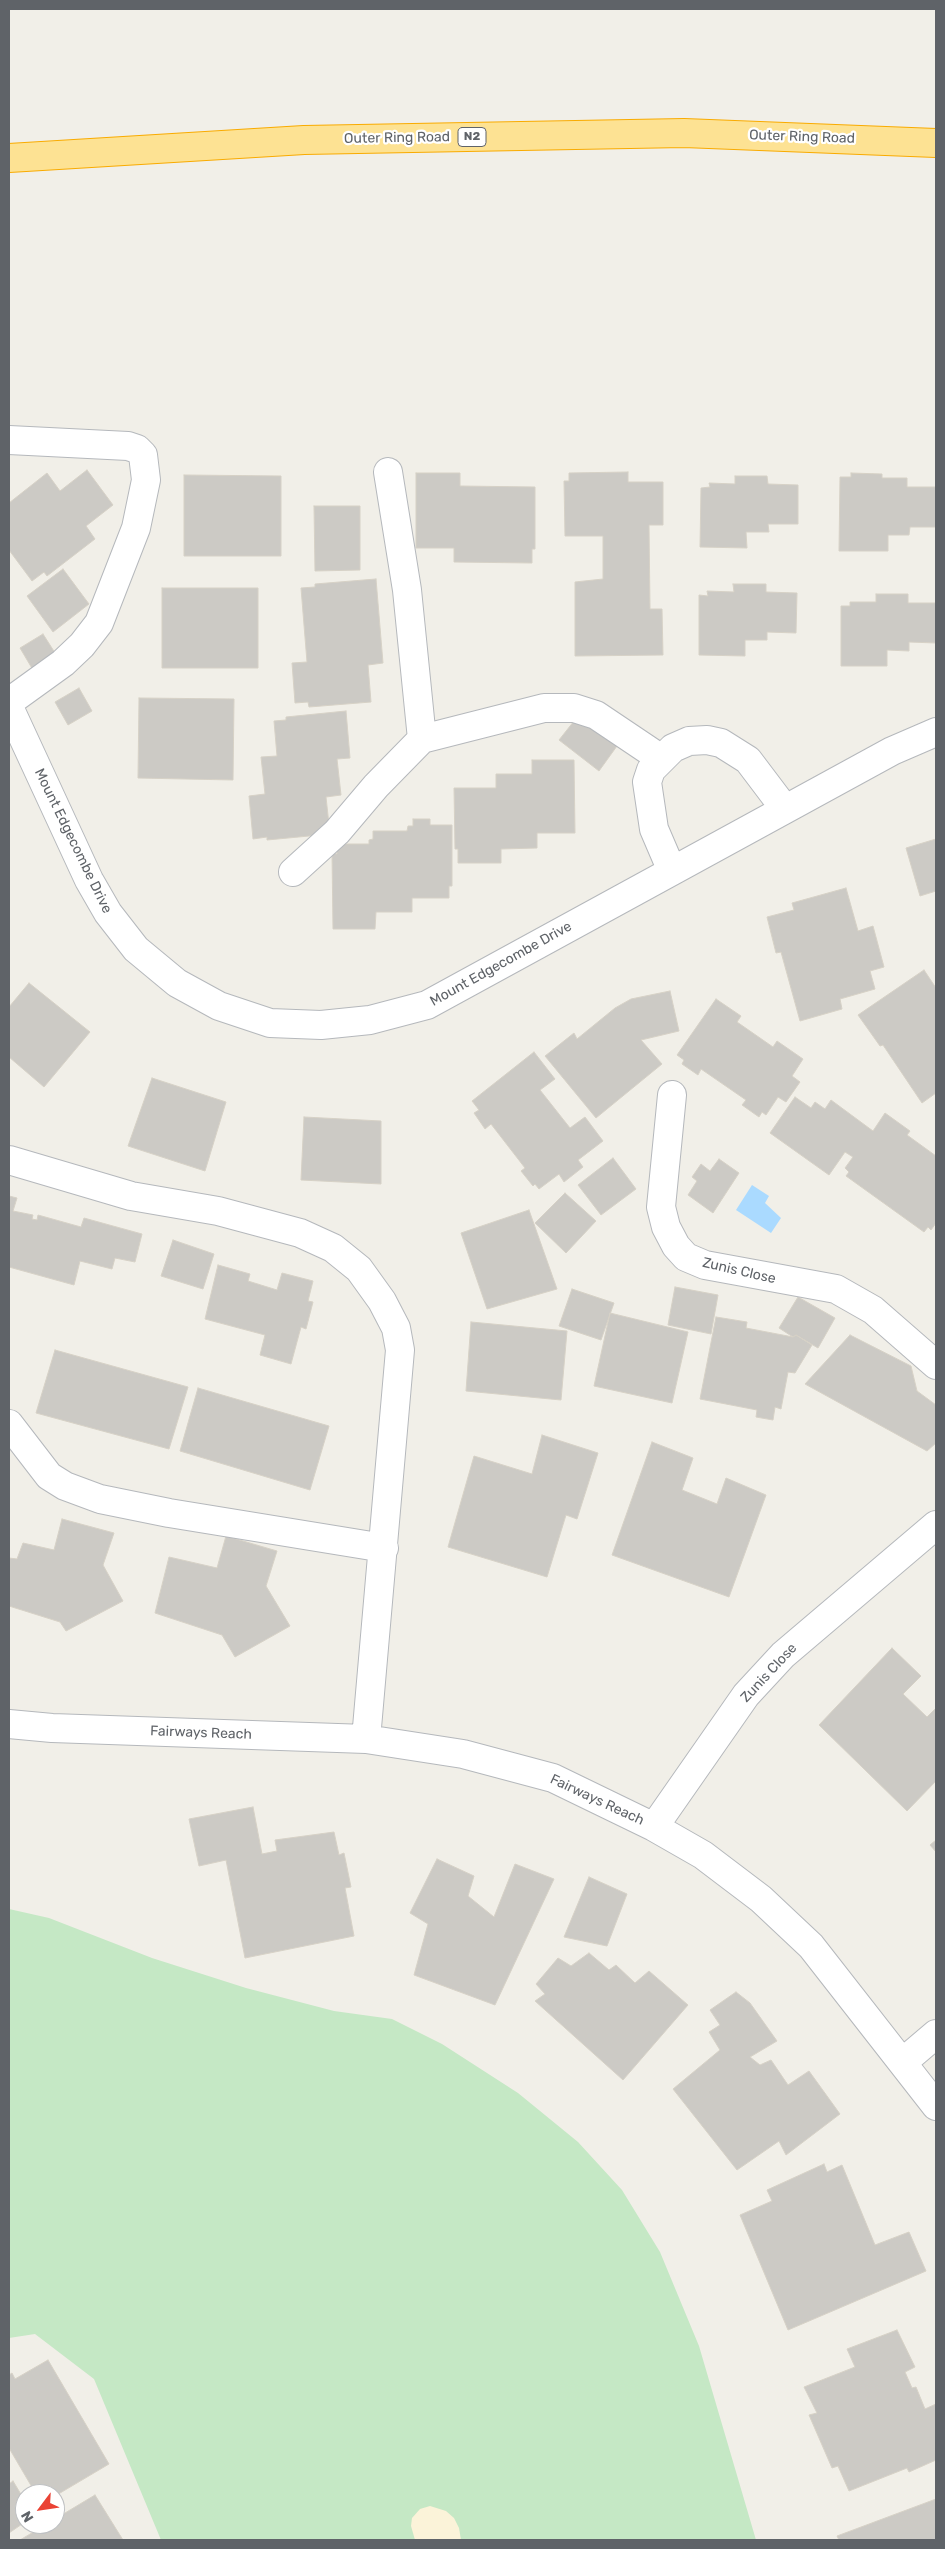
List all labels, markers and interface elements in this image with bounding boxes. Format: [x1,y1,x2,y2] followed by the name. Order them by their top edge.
[749,127,855,147] street label: Outer Ring Road
[458,128,486,146] road number: N2
[344,129,450,147] street label: Outer Ring Road
[31,766,115,916] street label: Mount Edgecombe Drive
[427,918,575,1010] street label: Mount Edgecombe Drive
[701,1254,777,1288] street label: Zunis Close
[737,1640,801,1706] street label: Zunis Close
[150,1723,252,1743] street label: Fairways Reach
[547,1771,647,1829] street label: Fairways Reach
[15,2484,65,2534] north arrow
[18,2508,37,2525] text: N

